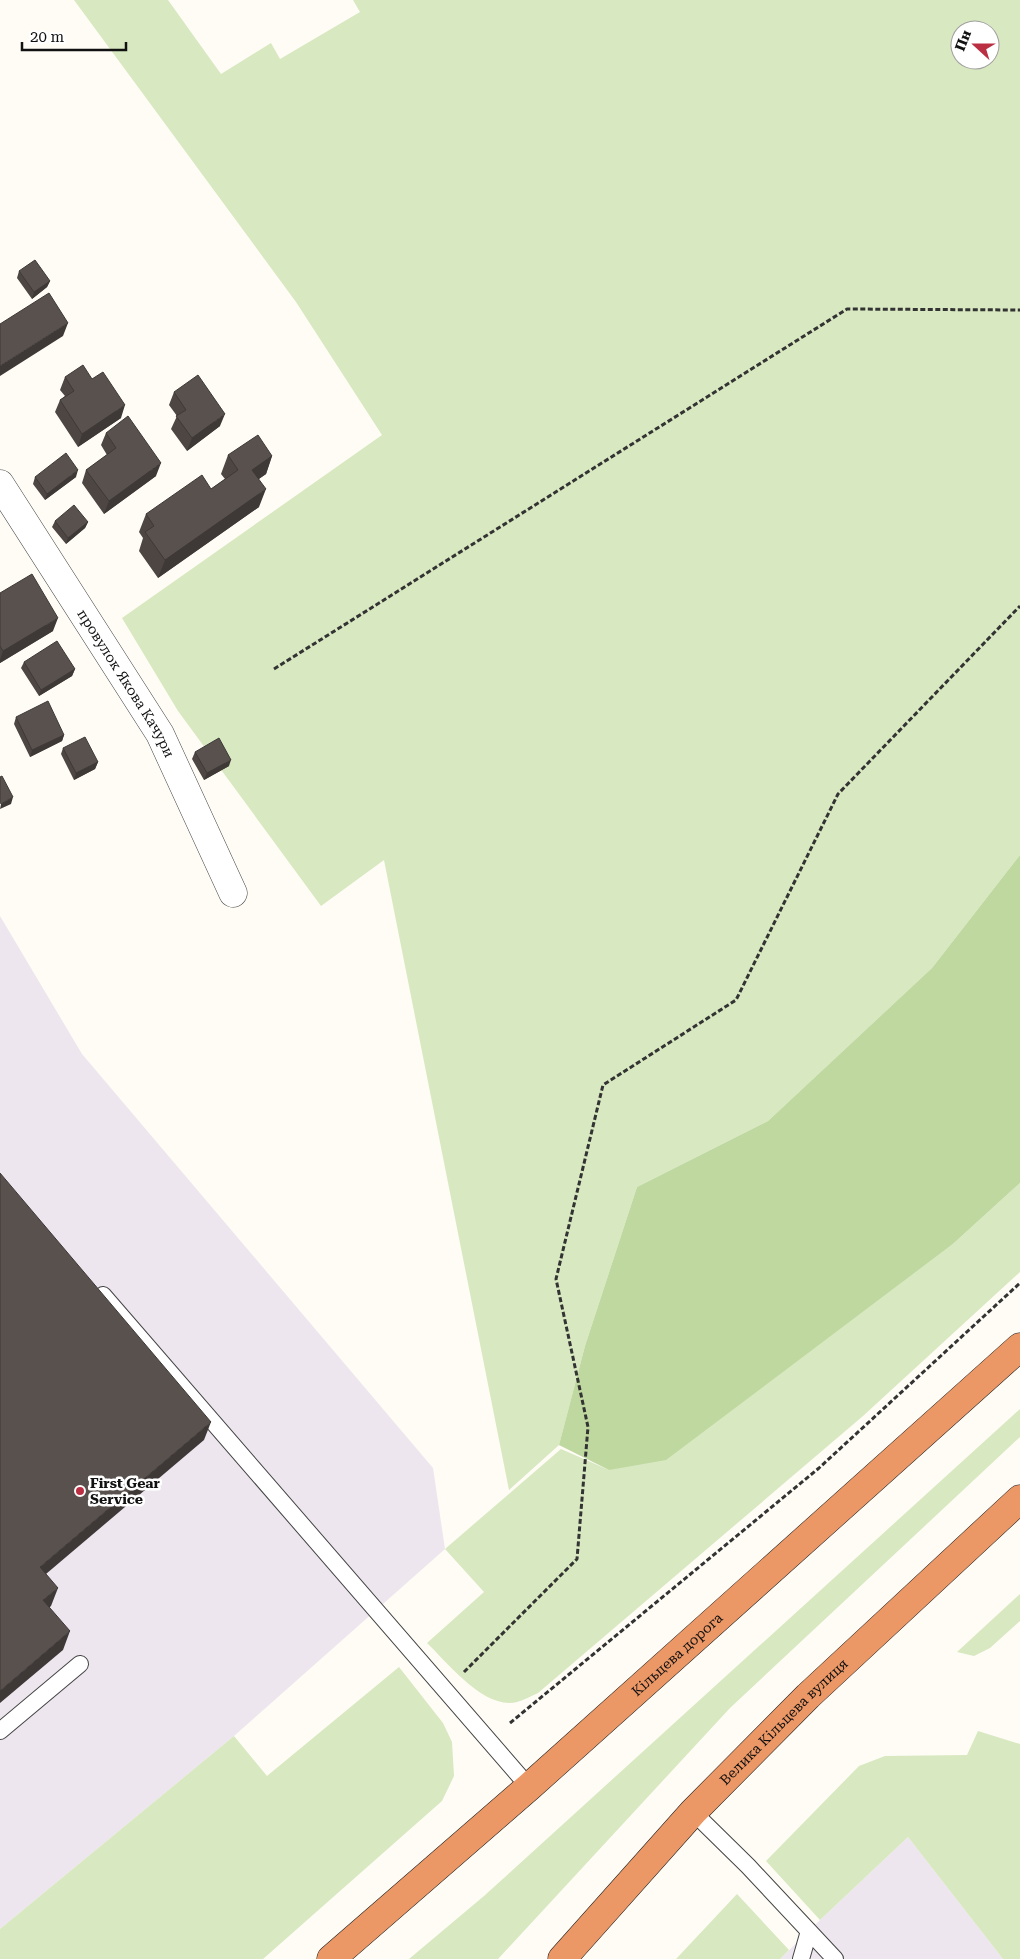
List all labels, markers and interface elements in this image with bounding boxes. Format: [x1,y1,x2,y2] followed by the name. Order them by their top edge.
[22,20,126,52] scale bar
[950,20,1000,70] north arrow
[952,27,974,53] text: Пн
[30,28,65,46] text: 20 m
[74,606,178,760] street label: провулок Якова Качури
[90,1475,161,1507] place label: First Gear Service
[74,1485,86,1497] marker: First Gear Service
[628,1609,726,1699] street label: Кільцева дорога
[717,1655,851,1788] street label: Велика Кільцева вулиця

